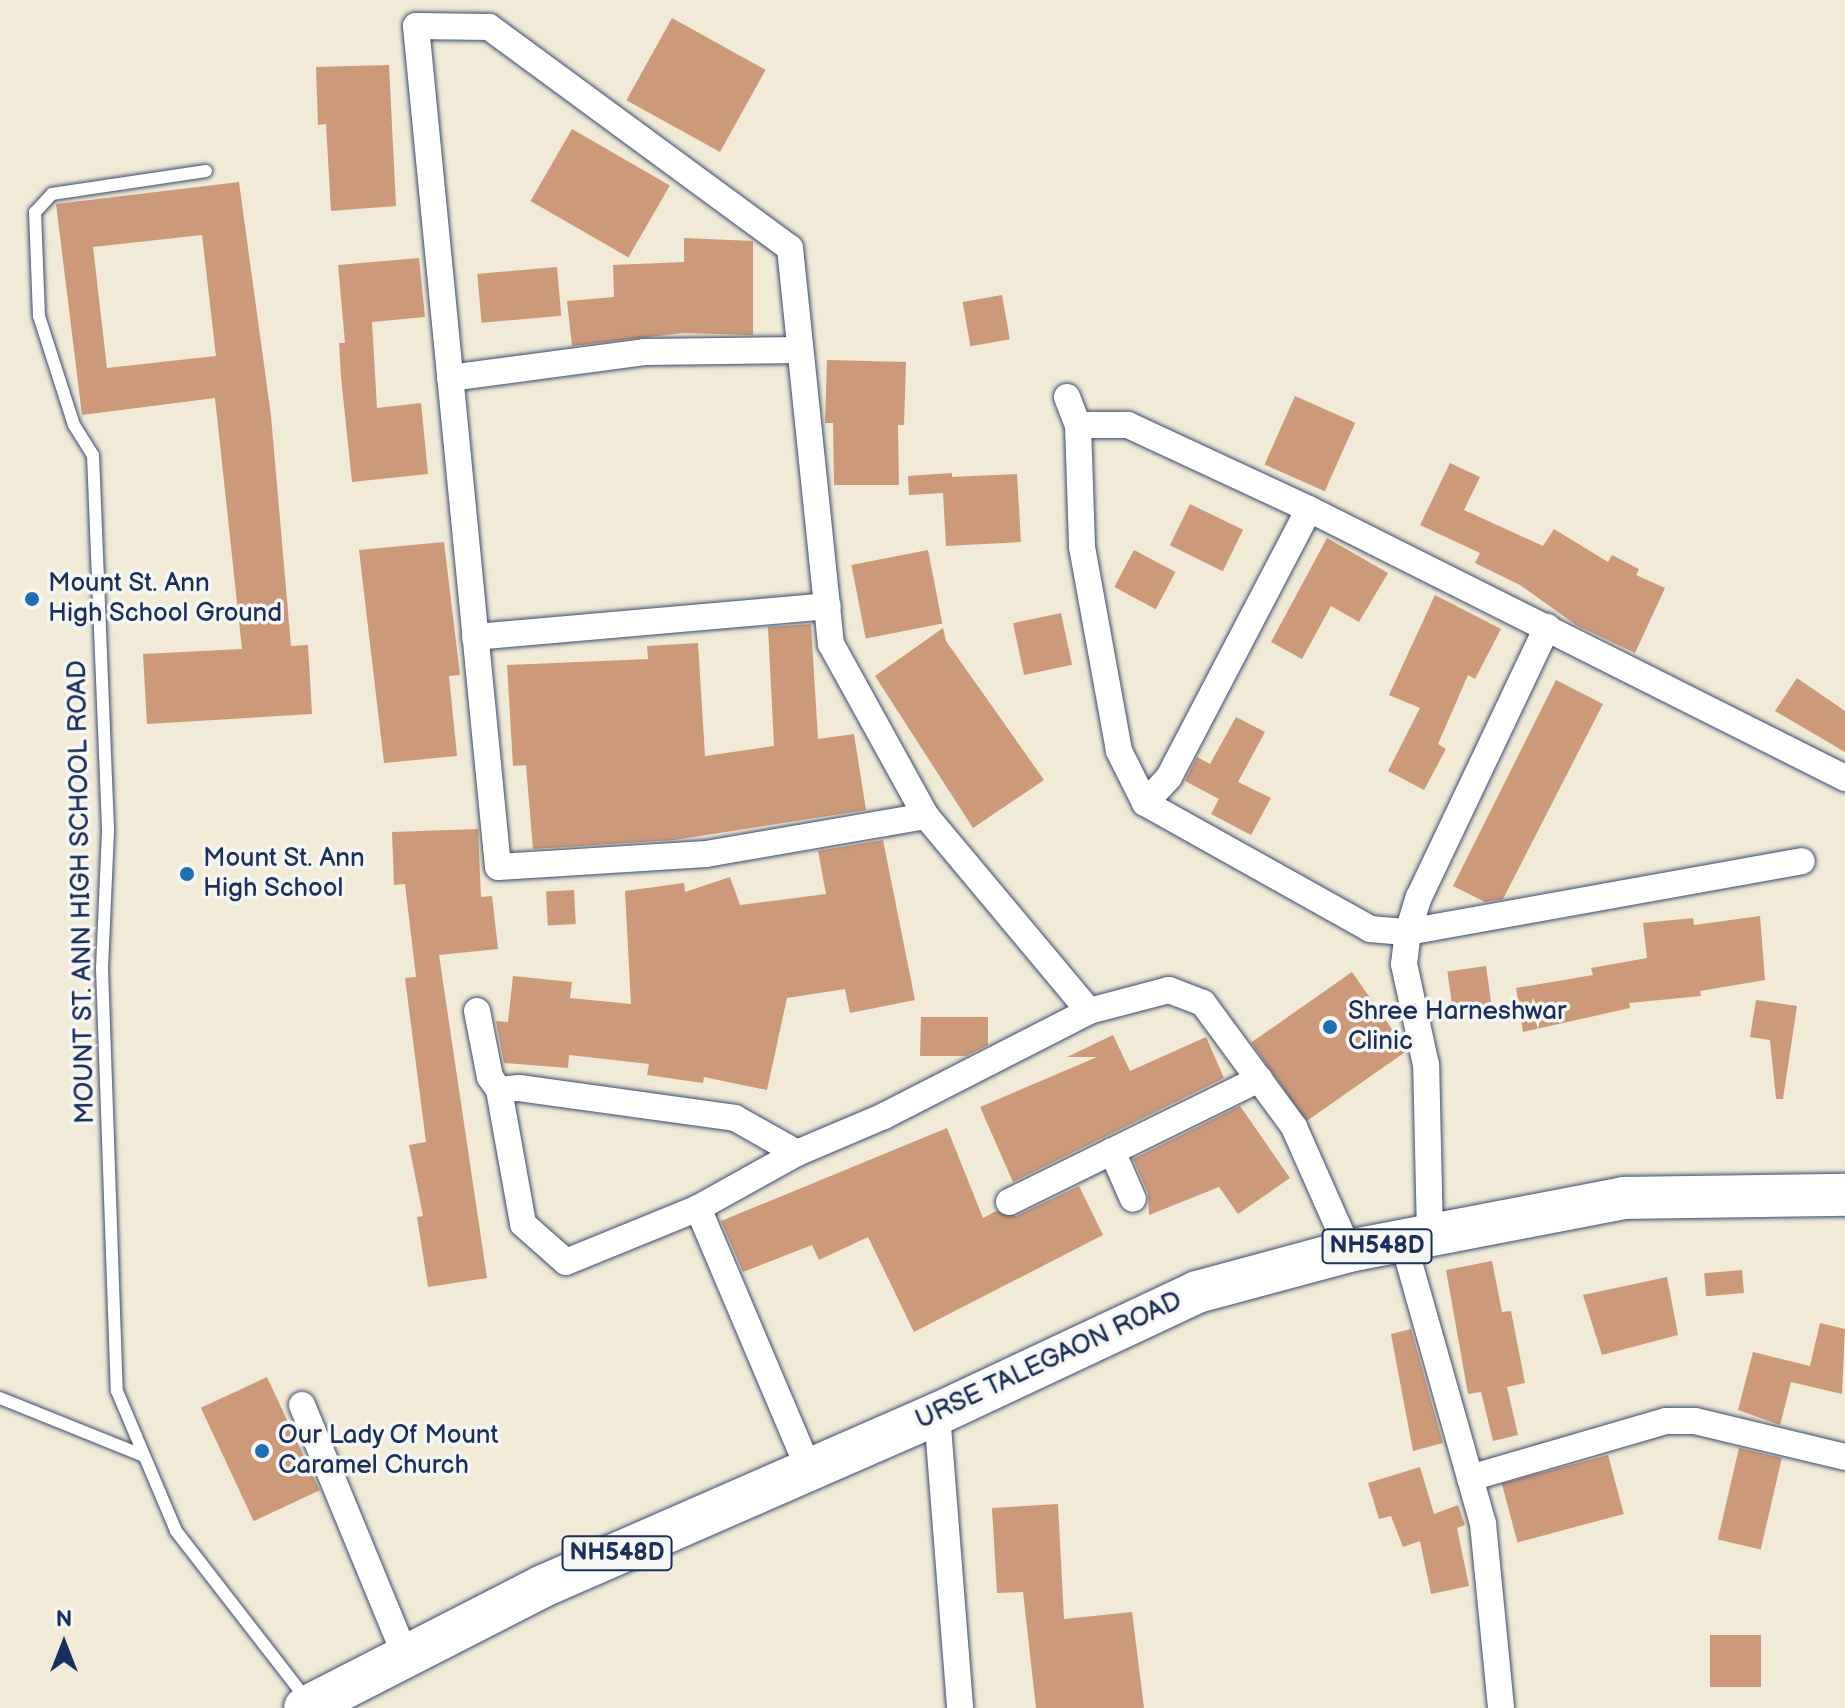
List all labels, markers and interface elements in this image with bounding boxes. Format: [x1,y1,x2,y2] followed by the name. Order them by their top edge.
[48,568,283,630] place label: Mount St. Ann High School Ground
[23,590,41,608] marker: Mount St. Ann High School Ground
[62,659,102,1125] street label: MOUNT ST. ANN HIGH SCHOOL ROAD
[203,843,365,904] place label: Mount St. Ann High School
[178,865,196,883] marker: Mount St. Ann High School
[1348,996,1566,1058] place label: Shree Harneshwar Clinic
[1319,1016,1341,1038] marker: Shree Harneshwar Clinic
[1321,1226,1433,1266] road number: NH548D
[911,1285,1187,1437] street label: URSE TALEGAON ROAD
[278,1420,500,1482] place label: Our Lady Of Mount Caramel Church
[253,1442,271,1460] marker: Our Lady Of Mount Caramel Church
[561,1533,673,1573] road number: NH548D
[24,1604,104,1684] north arrow
[56,1606,72,1633] text: N

